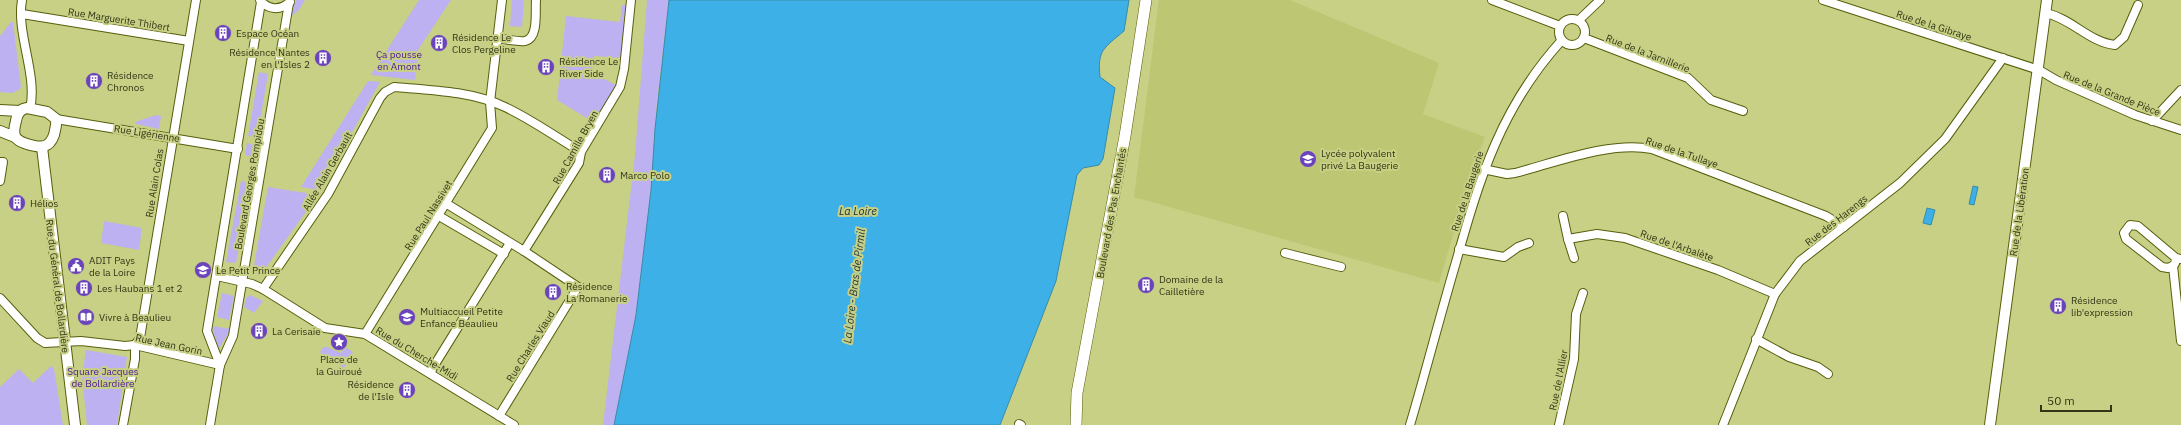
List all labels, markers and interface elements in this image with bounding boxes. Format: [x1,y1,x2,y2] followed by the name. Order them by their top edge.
[67,5,171,34] street label: Rue Marguerite Thibert
[1894,7,1974,44] street label: Rue de la Gibraye
[213,23,233,43] building icon: Espace Océan
[236,27,299,40] place label: Espace Océan
[452,31,516,56] place label: Résidence Le Clos Pergeline
[1604,31,1692,76] street label: Rue de la Jarnillerie
[429,33,449,53] building icon: Résidence Le Clos Pergeline
[229,46,310,71] place label: Résidence Nantes en l'Isles 2
[313,48,333,68] building icon: Résidence Nantes en l'Isles 2
[376,48,423,73] park label: Ça pousse en Amont
[559,55,619,80] place label: Résidence Le River Side
[536,57,556,77] building icon: Résidence Le River Side
[2061,68,2163,119] street label: Rue de la Grande Pièce
[107,69,154,94] place label: Résidence Chronos
[84,71,104,91] building icon: Résidence Chronos
[550,108,601,186] street label: Rue Camille Bryen
[232,118,267,251] street label: Boulevard Georges Pompidou
[113,122,181,145] street label: Rue Ligérienne
[299,129,356,213] street label: Allée Alain Gerbault
[1644,134,1720,171] street label: Rue de la Tullaye
[1094,147,1129,279] street label: Boulevard des Pas Enchantés
[1321,147,1399,172] place label: Lycée polyvalent privé La Baugerie
[143,148,166,219] street label: Rue Alain Colas
[1298,149,1318,169] school or university icon: Lycée polyvalent privé La Baugerie
[1448,149,1487,233] street label: Rue de la Baugerie
[597,165,617,185] building icon: Marco Polo
[2007,167,2032,257] street label: Rue de la Libération
[620,169,670,182] place label: Marco Polo
[402,177,456,253] street label: Rue Paul Nassivet
[1802,192,1870,249] street label: Rue des Harengs
[7,193,27,213] building icon: Hélios
[30,197,58,210] place label: Hélios
[839,204,877,218] water label: La Loire
[43,219,72,354] street label: Rue du Général de Bollardière
[1638,227,1716,264] street label: Rue de l'Arbalète
[840,228,868,344] water label: La Loire - Bras de Pirmil
[89,254,136,279] place label: ADIT Pays de la Loire
[66,256,86,276] public building icon: ADIT Pays de la Loire
[193,260,213,280] school or university icon: Le Petit Prince
[216,264,281,277] place label: Le Petit Prince
[1159,273,1224,298] place label: Domaine de la Cailletière
[1136,275,1156,295] building icon: Domaine de la Cailletière
[74,278,94,298] building icon: Les Haubans 1 et 2
[566,280,628,305] place label: Résidence La Romanerie
[97,282,183,295] place label: Les Haubans 1 et 2
[543,282,563,302] building icon: Résidence La Romanerie
[2071,294,2133,319] place label: Résidence lib'expression
[2048,296,2068,316] building icon: Résidence lib'expression
[420,305,503,330] place label: Multiaccueil Petite Enfance Beaulieu
[76,307,96,327] library icon: Vivre à Beaulieu
[397,307,417,327] school or university icon: Multiaccueil Petite Enfance Beaulieu
[503,308,558,384] street label: Rue Charles Viaud
[99,311,171,324] place label: Vivre à Beaulieu
[249,321,269,341] building icon: La Cerisaie
[373,324,460,383] street label: Rue du Cherche-Midi
[272,325,321,338] place label: La Cerisaie
[134,331,204,358] street label: Rue Jean Gorin
[329,332,349,352] place icon: Place de la Guiroué
[1546,348,1571,412] street label: Rue de l'Allier
[316,353,362,378] place label: Place de la Guiroué
[67,365,139,390] park label: Square Jacques de Bollardière
[347,378,395,403] place label: Résidence de l'Isle
[397,380,417,400] building icon: Résidence de l'Isle
[2041,387,2111,413] scale bar
[2047,393,2075,408] text: 50 m

